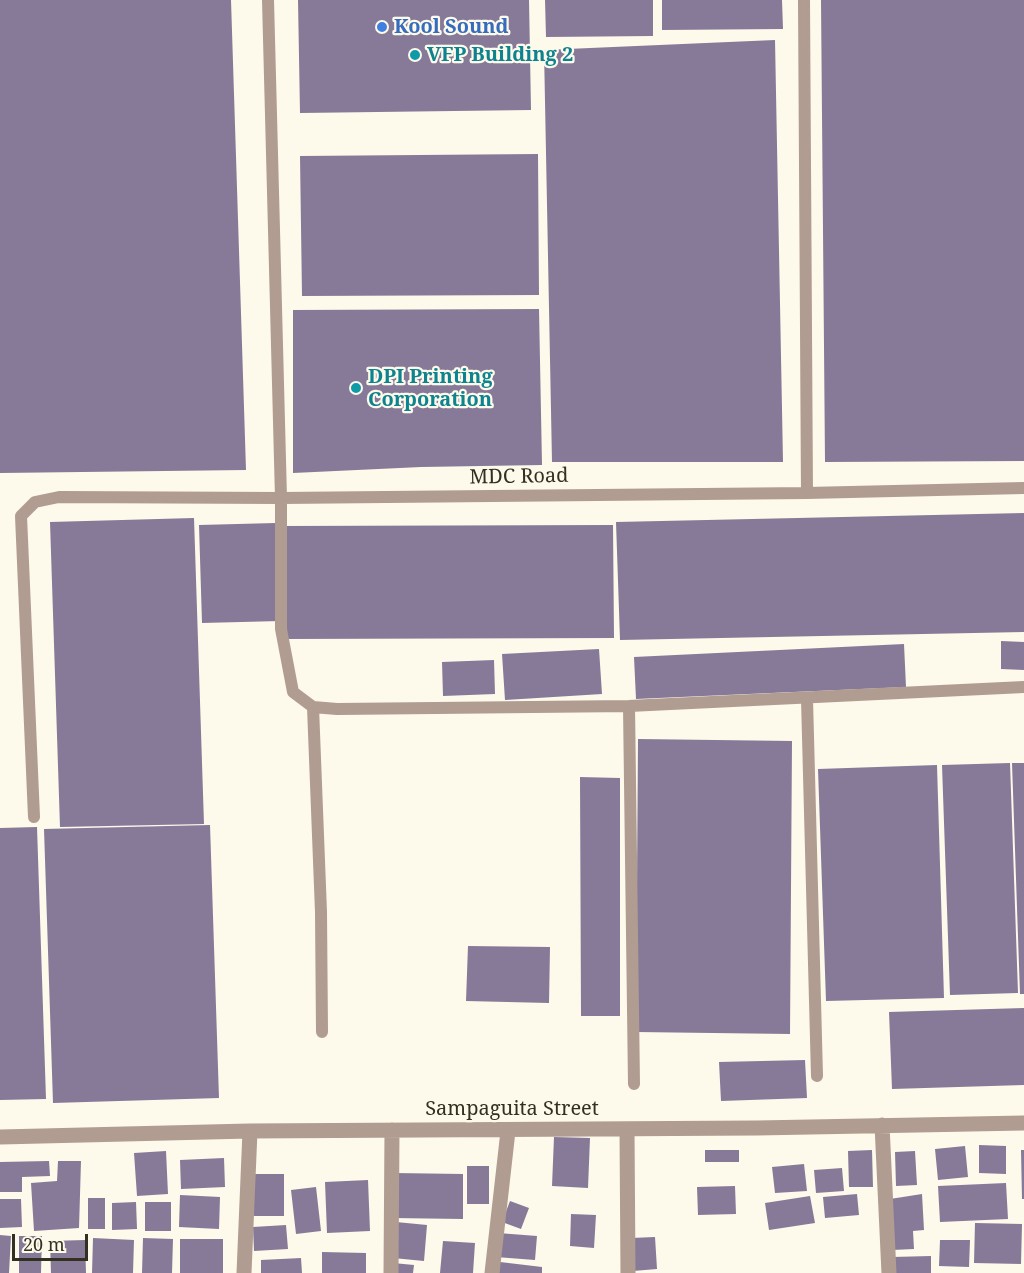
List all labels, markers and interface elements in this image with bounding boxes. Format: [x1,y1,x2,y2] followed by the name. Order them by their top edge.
[394,15,509,39] place label: Kool Sound
[375,20,389,34] marker: Kool Sound
[427,43,573,67] place label: VFP Building 2
[408,48,422,62] marker: VFP Building 2
[368,365,493,412] place label: DPI Printing Corporation
[349,381,363,395] marker: DPI Printing Corporation
[469,464,569,490] street label: MDC Road
[425,1097,599,1121] street label: Sampaguita Street
[15,1222,92,1260] scale bar
[23,1232,65,1256] text: 20 m

